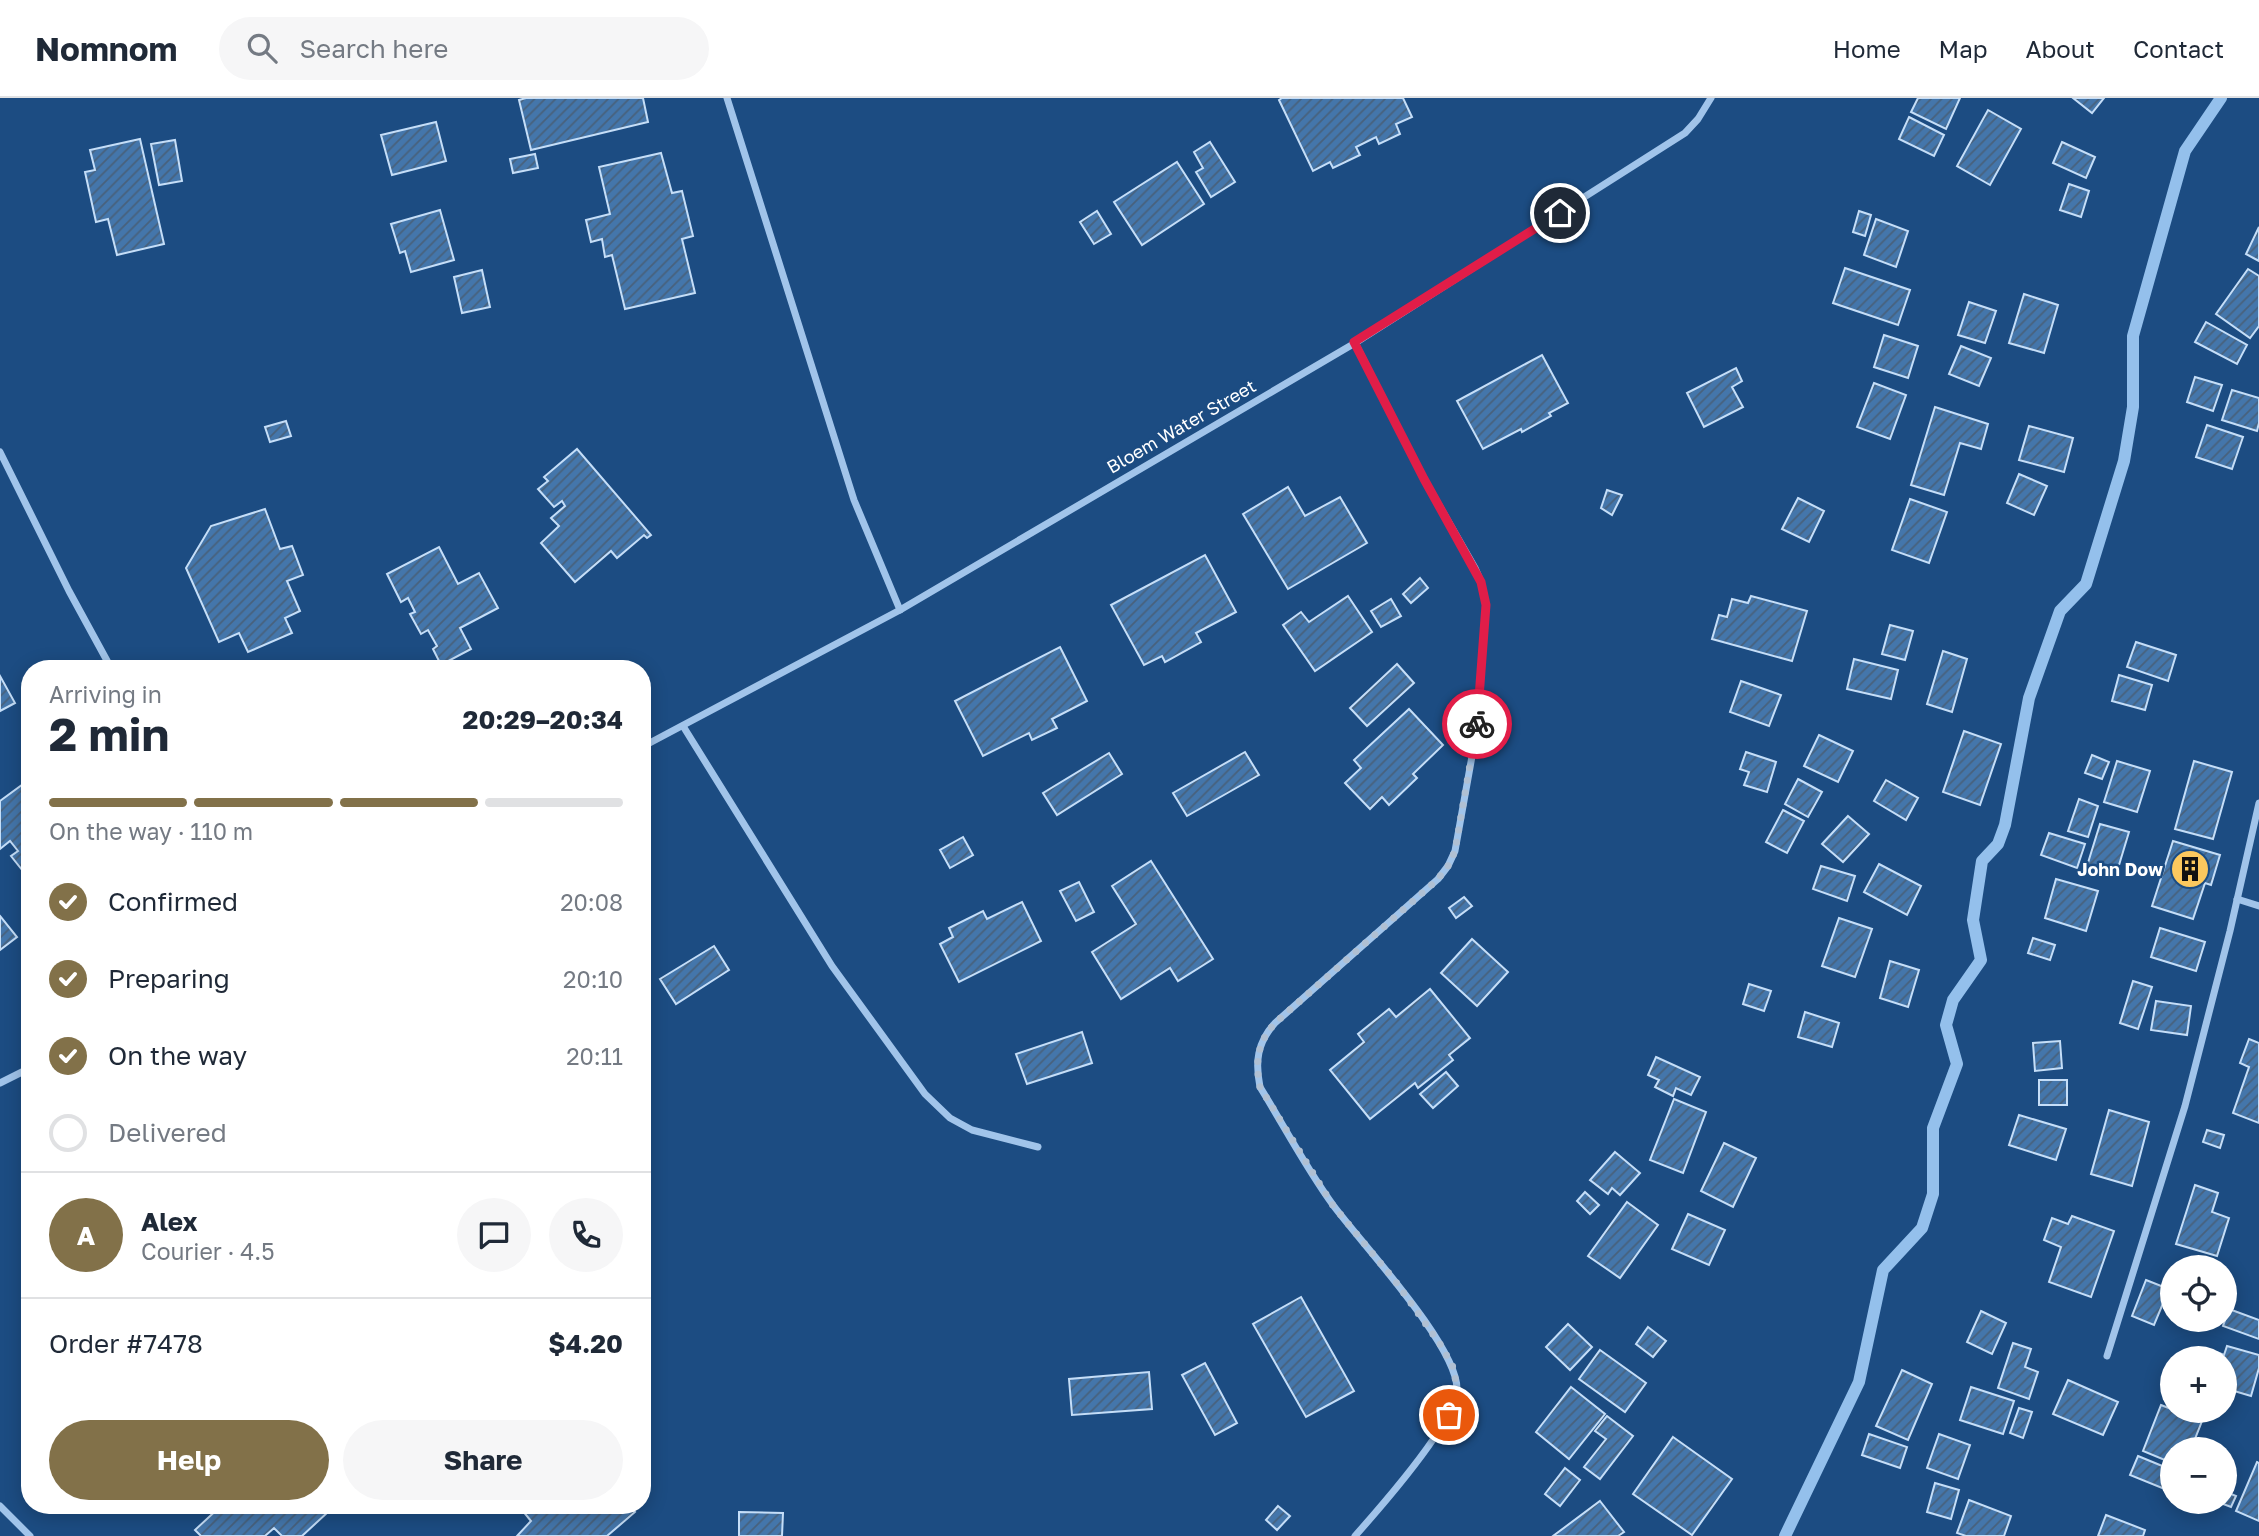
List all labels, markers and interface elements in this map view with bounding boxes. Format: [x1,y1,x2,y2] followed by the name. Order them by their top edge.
[219,17,709,80] search box
[35,29,177,68] text: Nomnom
[243,29,281,67] icon: search
[299,33,448,64] text: Search here
[1833,34,1901,63] text: Home
[1939,34,1988,63] text: Map
[2026,34,2095,63] text: About
[2133,34,2224,63] text: Contact
[1530,183,1590,243] pin
[1541,194,1579,232] icon: home
[1103,374,1259,478] street label: Bloem Water Street
[49,680,162,708] text: Arriving in
[1442,689,1512,759] courier
[463,704,623,735] text: 20:29–20:34
[1458,705,1496,743] icon: bike
[49,706,169,761] text: 2 min
[49,817,253,845] text: On the way · 110 m
[2169,848,2211,890] building icon: John Dow
[2077,858,2163,880] place label: John Dow
[49,883,87,921] icon: check
[108,886,238,917] text: Confirmed
[560,888,623,916] text: 20:08
[49,960,87,998] icon: check
[108,963,230,994] text: Preparing
[563,965,623,993] text: 20:10
[49,1037,87,1075] icon: check
[108,1040,247,1071] text: On the way
[566,1042,623,1070] text: 20:11
[108,1117,227,1148] text: Delivered
[457,1198,531,1272] button: chat
[549,1198,623,1272] button: phone
[141,1206,198,1237] text: Alex
[77,1220,95,1251] text: A
[141,1237,274,1265] text: Courier · 4.5
[2160,1255,2237,1514] map controls
[2160,1255,2237,1332] button: locate
[49,1328,203,1359] text: Order #7478
[548,1328,623,1359] text: $4.20
[2160,1346,2237,1423] button: +
[1419,1385,1479,1445] pin
[1430,1396,1468,1434] icon: bag
[49,1420,329,1500] button: Help
[343,1420,623,1500] button: Share
[2160,1437,2237,1514] button: −

